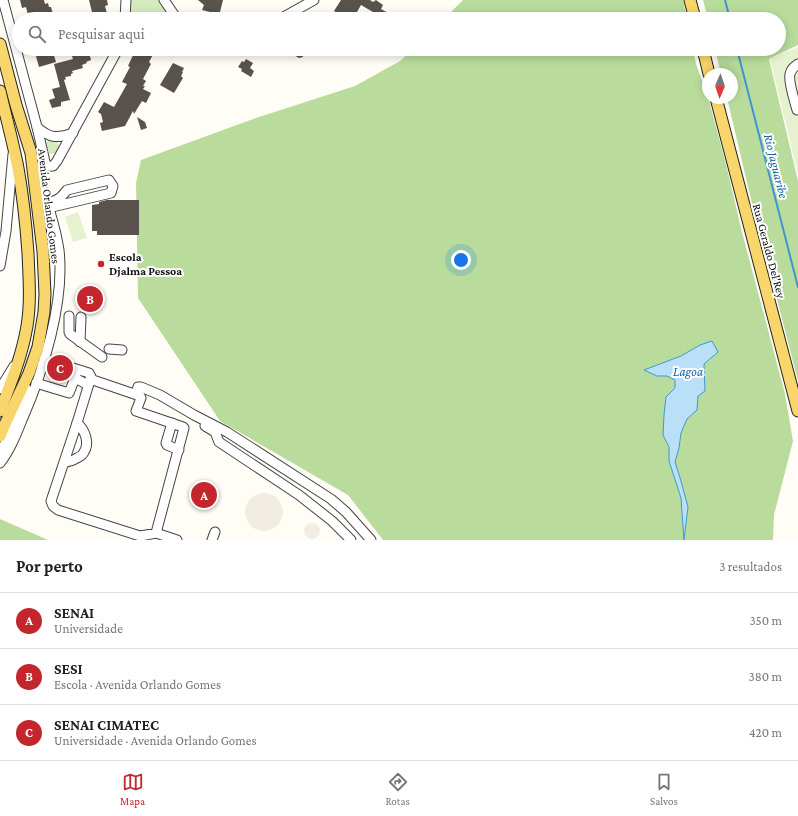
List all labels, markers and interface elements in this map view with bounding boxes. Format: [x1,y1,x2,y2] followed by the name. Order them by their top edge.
[12,12,786,56] search box
[26,23,48,45] icon: search
[58,26,145,42] text: Pesquisar aqui
[702,68,738,104] north arrow
[761,132,791,200] water label: Rio Jaguaribe
[35,148,63,265] street label: Avenida Orlando Gomes
[750,202,788,300] street label: Rua Geraldo Del'Rey
[109,250,182,278] place label: Escola Djalma Pessoa
[451,250,471,270] your location
[96,259,106,269] marker: Escola Djalma Pessoa
[77,284,103,314] pin: B
[47,353,73,383] pin: C
[673,364,703,379] water label: Lagoa
[191,480,217,510] pin: A
[16,557,83,576] text: Por perto
[719,559,782,574] text: 3 resultados
[54,605,94,621] text: SENAI
[25,613,33,628] text: A
[749,613,782,628] text: 350 m
[54,621,123,636] text: Universidade
[54,661,83,677] text: SESI
[25,669,33,684] text: B
[749,669,782,684] text: 380 m
[54,677,221,692] text: Escola · Avenida Orlando Gomes
[54,717,159,733] text: SENAI CIMATEC
[25,725,33,740] text: C
[749,725,782,740] text: 420 m
[54,733,257,748] text: Universidade · Avenida Orlando Gomes
[120,771,145,807] tab: Mapa
[385,771,410,807] tab: Rotas
[650,771,678,807] tab: Salvos

